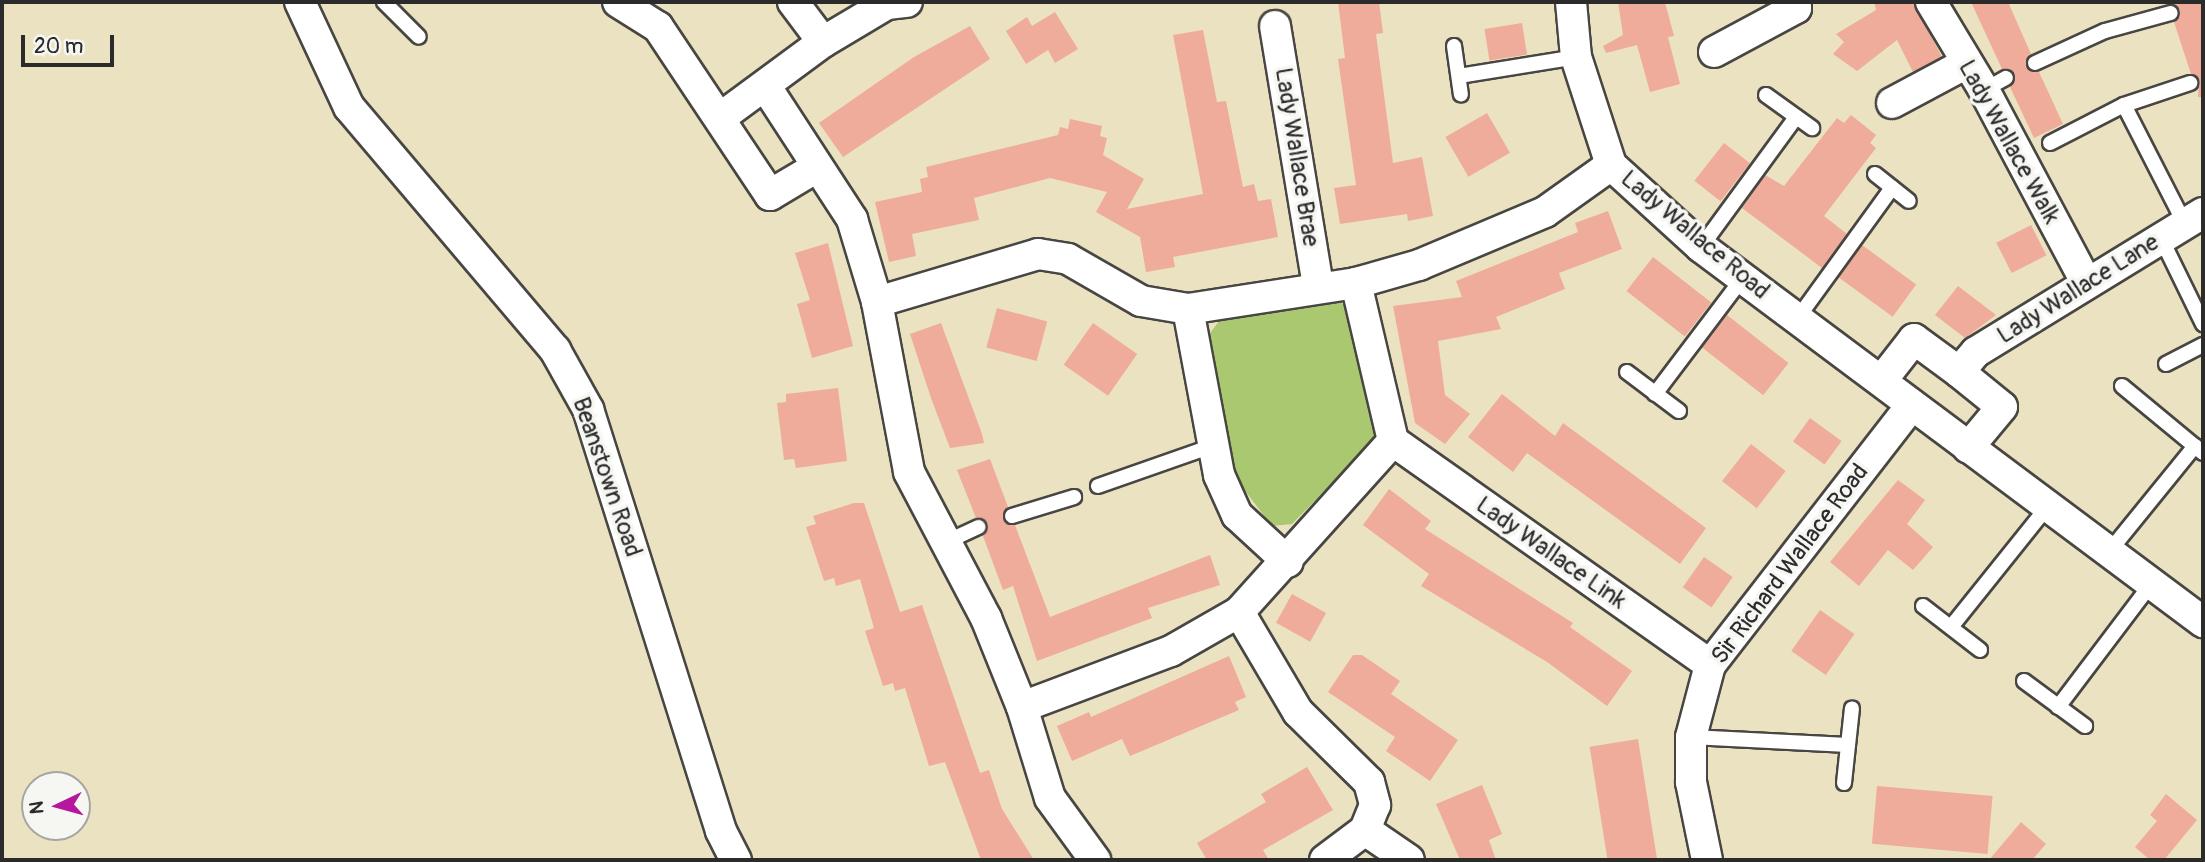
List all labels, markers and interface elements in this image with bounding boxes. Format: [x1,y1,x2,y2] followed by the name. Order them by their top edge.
[24,21,117,65] scale bar
[34,33,83,60] text: 20 m
[1952,55,2066,229] street label: Lady Wallace Walk
[1269,66,1325,248] street label: Lady Wallace Brae
[1615,164,1775,306] street label: Lady Wallace Road
[1992,228,2164,350] street label: Lady Wallace Lane
[566,394,648,560] street label: Beanstown Road
[1705,458,1875,670] street label: Sir Richard Wallace Road
[1470,491,1632,615] street label: Lady Wallace Link
[21,771,91,841] north arrow
[25,800,50,815] text: N

